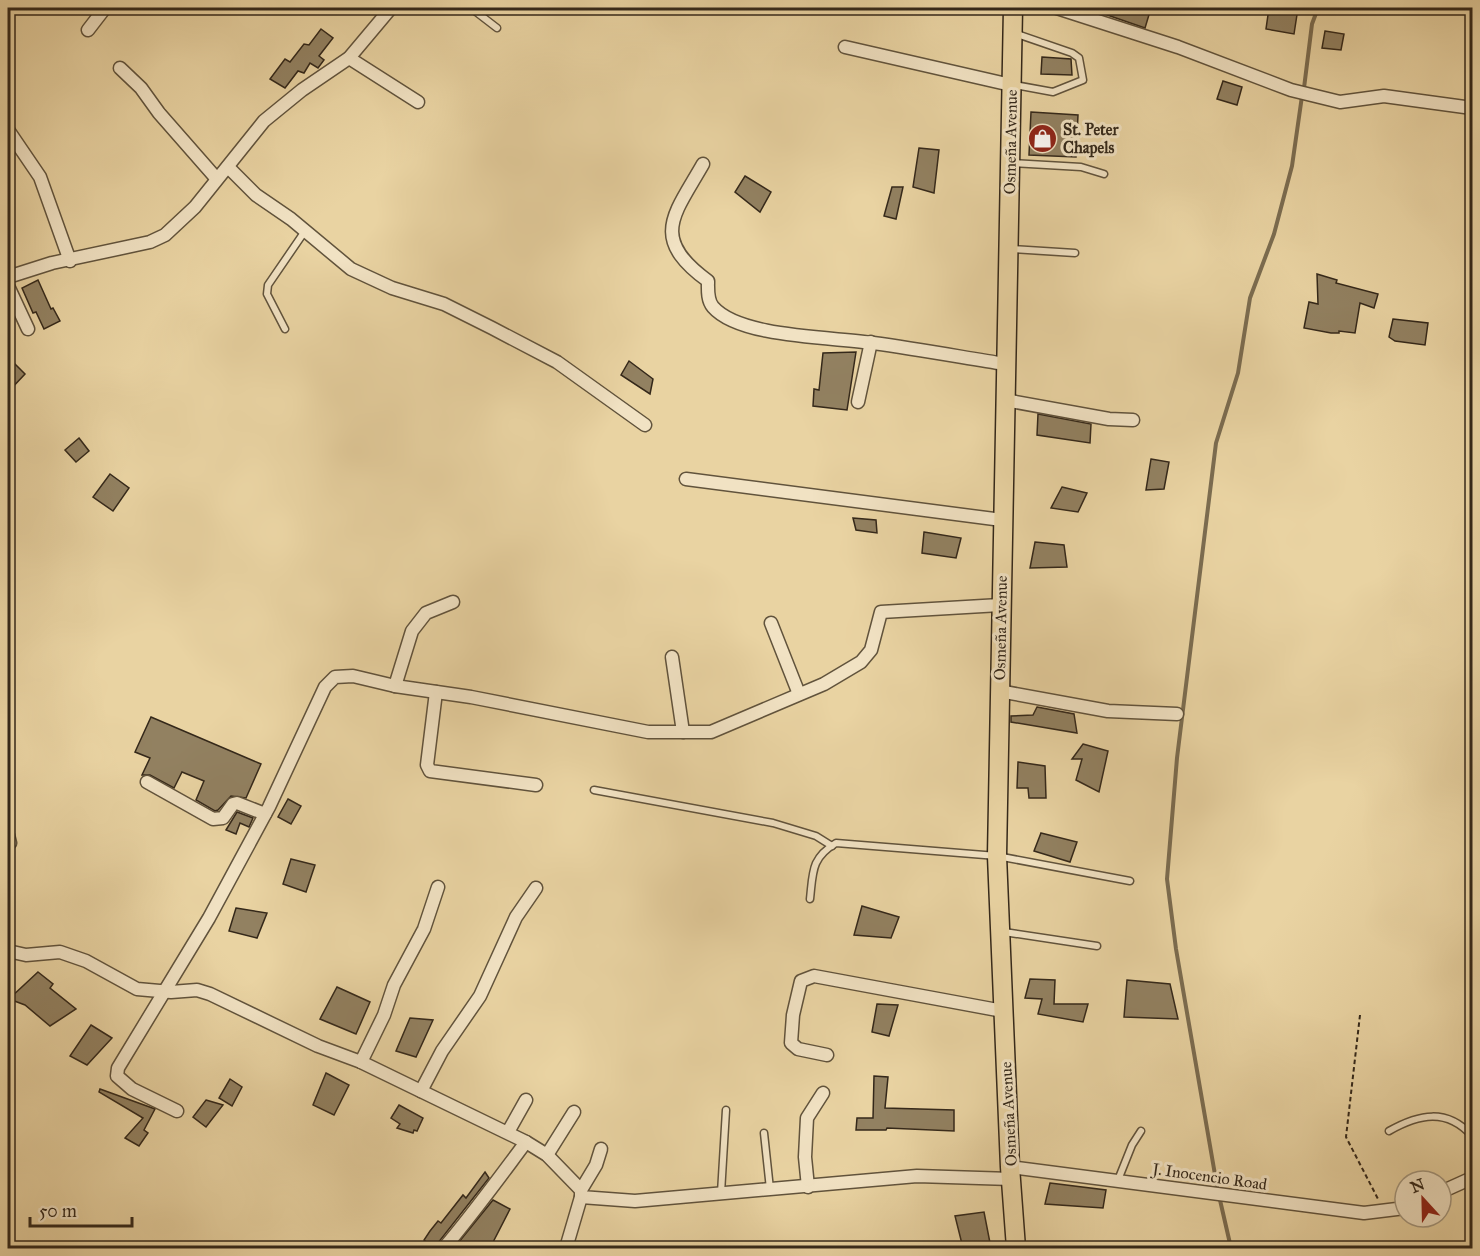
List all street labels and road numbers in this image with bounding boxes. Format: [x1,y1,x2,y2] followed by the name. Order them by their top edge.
[1000,89,1021,195] street label: Osmeña Avenue
[990,575,1011,681] street label: Osmeña Avenue
[996,1061,1021,1167] street label: Osmeña Avenue
[1149,1159,1268,1195] street label: J. Inocencio Road

